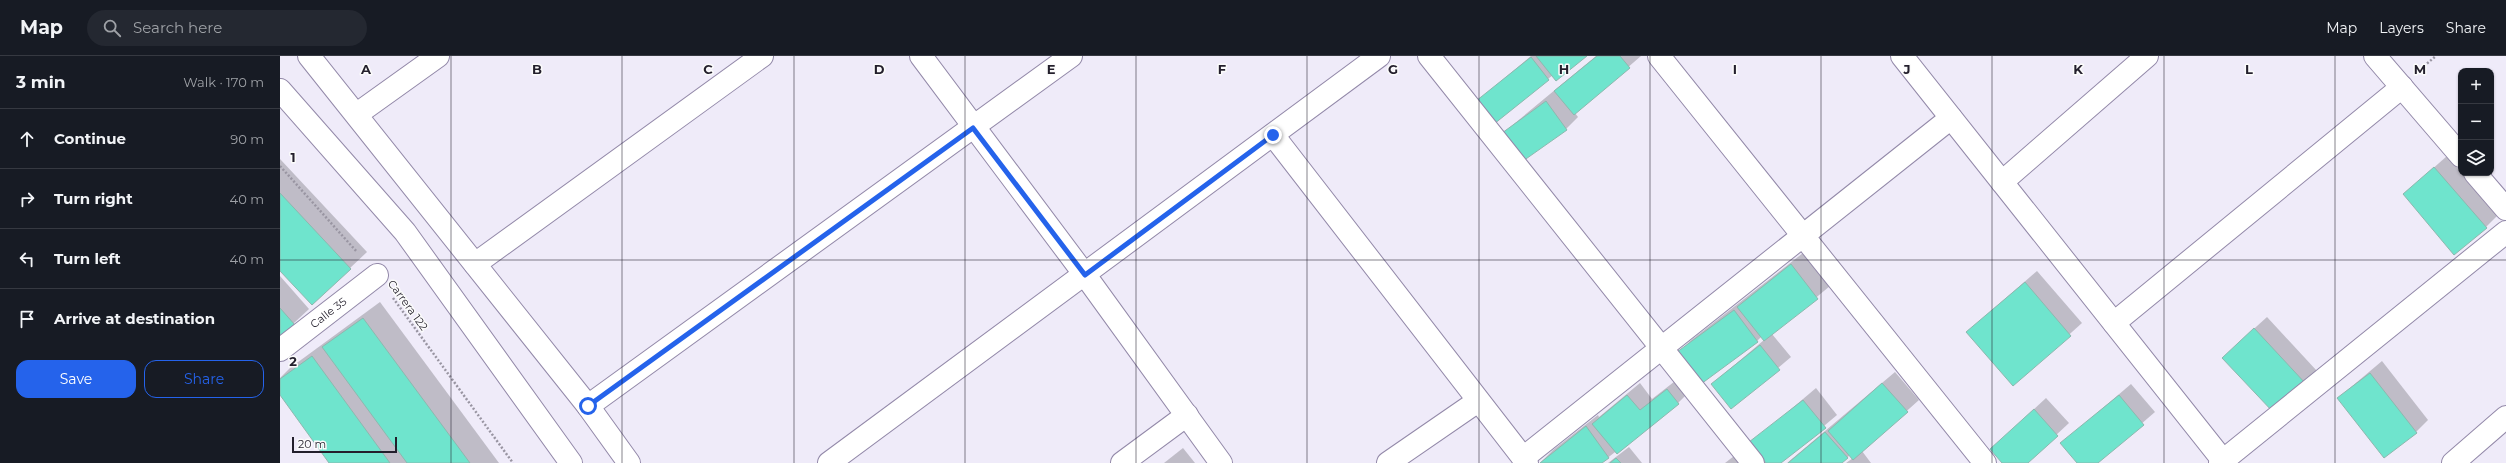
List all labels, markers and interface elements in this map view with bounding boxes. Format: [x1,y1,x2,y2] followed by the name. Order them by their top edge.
[87,10,367,46] search box
[20,16,63,39] text: Map
[101,17,123,39] icon: search
[133,18,222,37] text: Search here
[2326,19,2357,37] text: Map
[2379,19,2424,37] text: Layers
[2446,19,2486,37] text: Share
[360,61,372,77] text: A
[532,61,542,77] text: B
[703,61,713,77] text: C
[874,61,885,77] text: D
[1047,61,1056,77] text: E
[1218,61,1226,77] text: F
[1388,61,1398,77] text: G
[1559,61,1569,77] text: H
[1733,61,1737,77] text: I
[1902,61,1911,77] text: J
[2073,61,2083,77] text: K
[2245,61,2253,77] text: L
[2414,61,2426,77] text: M
[2458,68,2494,176] map controls
[2458,68,2494,104] button: +
[16,72,66,92] text: 3 min
[183,74,264,90] text: Walk · 170 m
[2458,104,2494,140] button: −
[1264,126,1282,144] route end
[16,128,38,150] icon: ahead
[54,129,126,148] text: Continue
[230,131,264,147] text: 90 m
[2458,140,2494,176] button: layers
[290,149,296,165] text: 1
[16,188,38,210] icon: right
[54,189,133,208] text: Turn right
[230,191,264,207] text: 40 m
[16,248,38,270] icon: left
[54,249,121,268] text: Turn left
[230,251,264,267] text: 40 m
[385,277,431,333] street label: Carrera 122
[307,294,349,331] street label: Calle 35
[16,308,38,330] icon: arrive
[54,309,215,328] text: Arrive at destination
[289,353,297,369] text: 2
[16,360,136,398] button: Save
[144,360,264,398] button: Share
[579,397,597,415] route start
[292,435,397,454] scale bar
[298,437,326,451] text: 20 m

